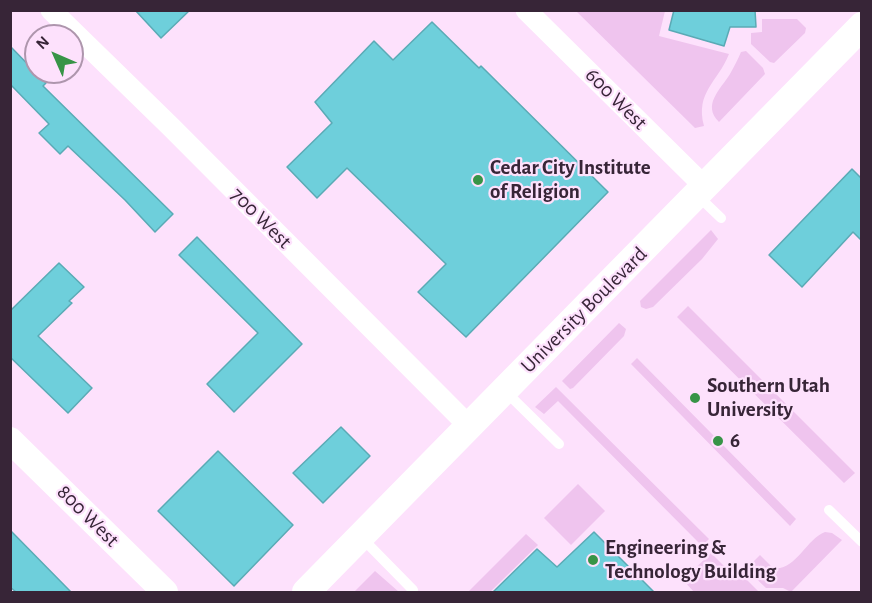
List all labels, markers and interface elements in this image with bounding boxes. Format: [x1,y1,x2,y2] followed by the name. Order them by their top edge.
[24,24,84,84] north arrow
[33,33,52,52] text: N
[580,63,652,135] street label: 600 West
[490,155,651,205] place label: Cedar City Institute of Religion
[471,173,485,187] marker: Cedar City Institute of Religion
[225,182,297,254] street label: 700 West
[516,242,652,378] street label: University Boulevard
[707,373,830,423] place label: Southern Utah University
[688,391,702,405] marker: Southern Utah University
[730,428,740,454] place label: 6
[711,434,725,448] marker: 6
[52,480,124,552] street label: 800 West
[605,535,776,585] place label: Engineering & Technology Building
[586,553,600,567] marker: Engineering & Technology Building

